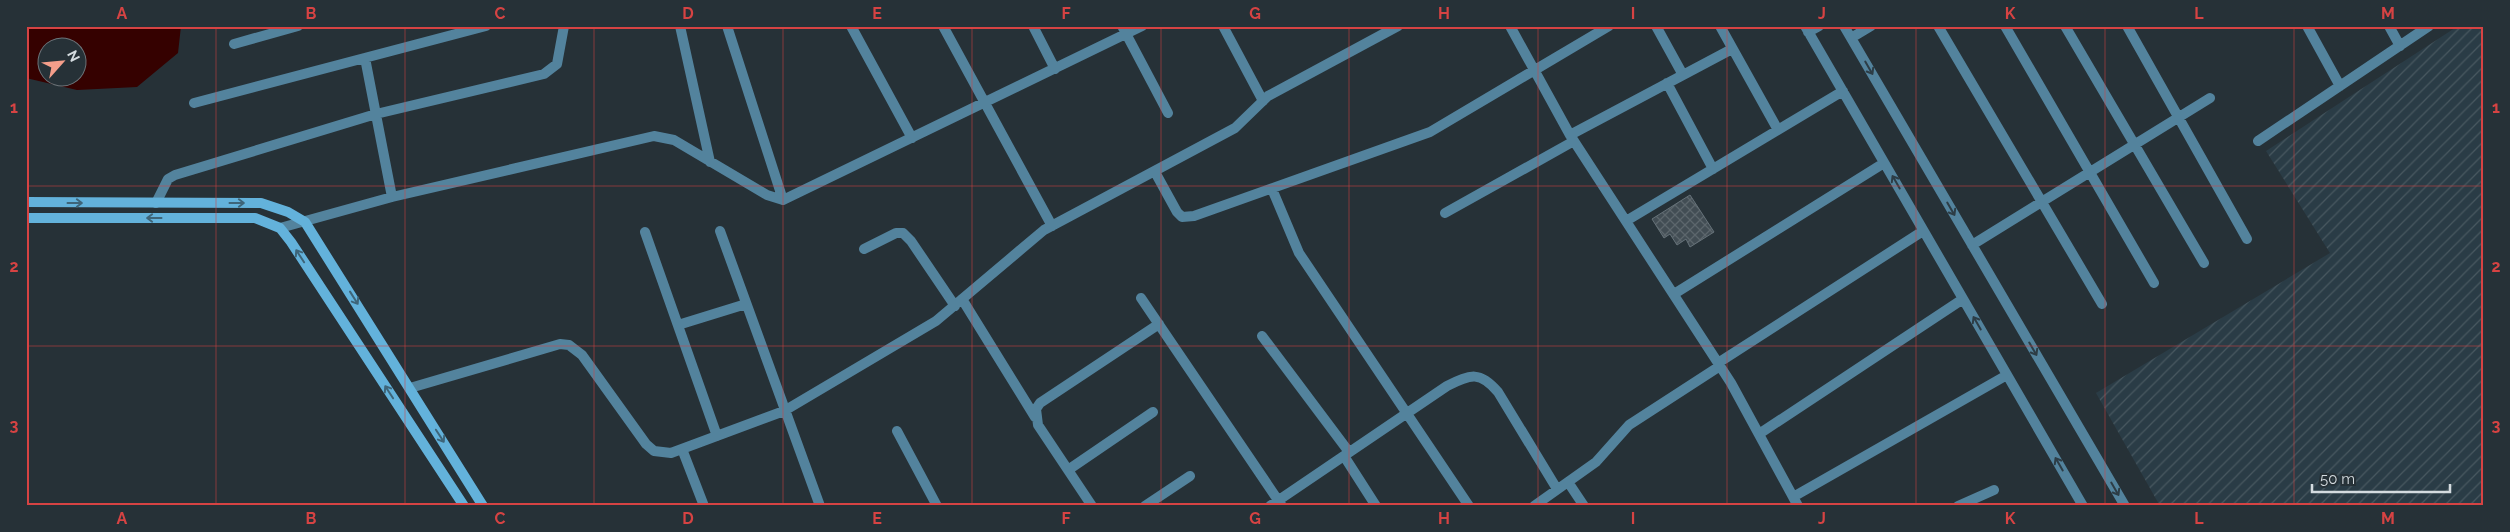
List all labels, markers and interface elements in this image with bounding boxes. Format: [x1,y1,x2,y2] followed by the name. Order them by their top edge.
[117,4,128,23] text: A
[306,4,317,23] text: B
[495,4,506,23] text: C
[682,4,694,23] text: D
[872,4,882,23] text: E
[1061,4,1071,23] text: F
[1249,4,1261,23] text: G
[1438,4,1450,23] text: H
[1631,4,1635,23] text: I
[1818,4,1826,23] text: J
[2005,4,2016,23] text: K
[2194,4,2204,23] text: L
[2381,4,2395,23] text: M
[38,38,88,88] north arrow
[64,48,83,64] text: N
[1864,61,1874,75] one-way arrow
[10,98,18,117] text: 1
[2492,98,2500,117] text: 1
[1890,176,1900,190] one-way arrow
[66,198,83,208] one-way arrow
[229,198,245,208] one-way arrow
[1946,201,1956,215] one-way arrow
[146,213,162,223] one-way arrow
[295,249,305,263] one-way arrow
[9,257,19,276] text: 2
[2491,257,2501,276] text: 2
[349,291,359,305] one-way arrow
[1972,316,1981,331] one-way arrow
[2028,341,2038,356] one-way arrow
[384,385,394,399] one-way arrow
[10,416,19,435] text: 3
[2492,416,2501,435] text: 3
[435,429,446,443] one-way arrow
[2053,457,2063,471] one-way arrow
[2312,462,2450,494] scale bar
[2320,470,2355,488] text: 50 m
[2111,481,2120,496] one-way arrow
[117,509,128,528] text: A
[306,509,317,528] text: B
[495,509,506,528] text: C
[682,509,694,528] text: D
[872,509,882,528] text: E
[1061,509,1071,528] text: F
[1249,509,1261,528] text: G
[1438,509,1450,528] text: H
[1631,509,1635,528] text: I
[1818,509,1826,528] text: J
[2005,509,2016,528] text: K
[2194,509,2204,528] text: L
[2381,509,2395,528] text: M

